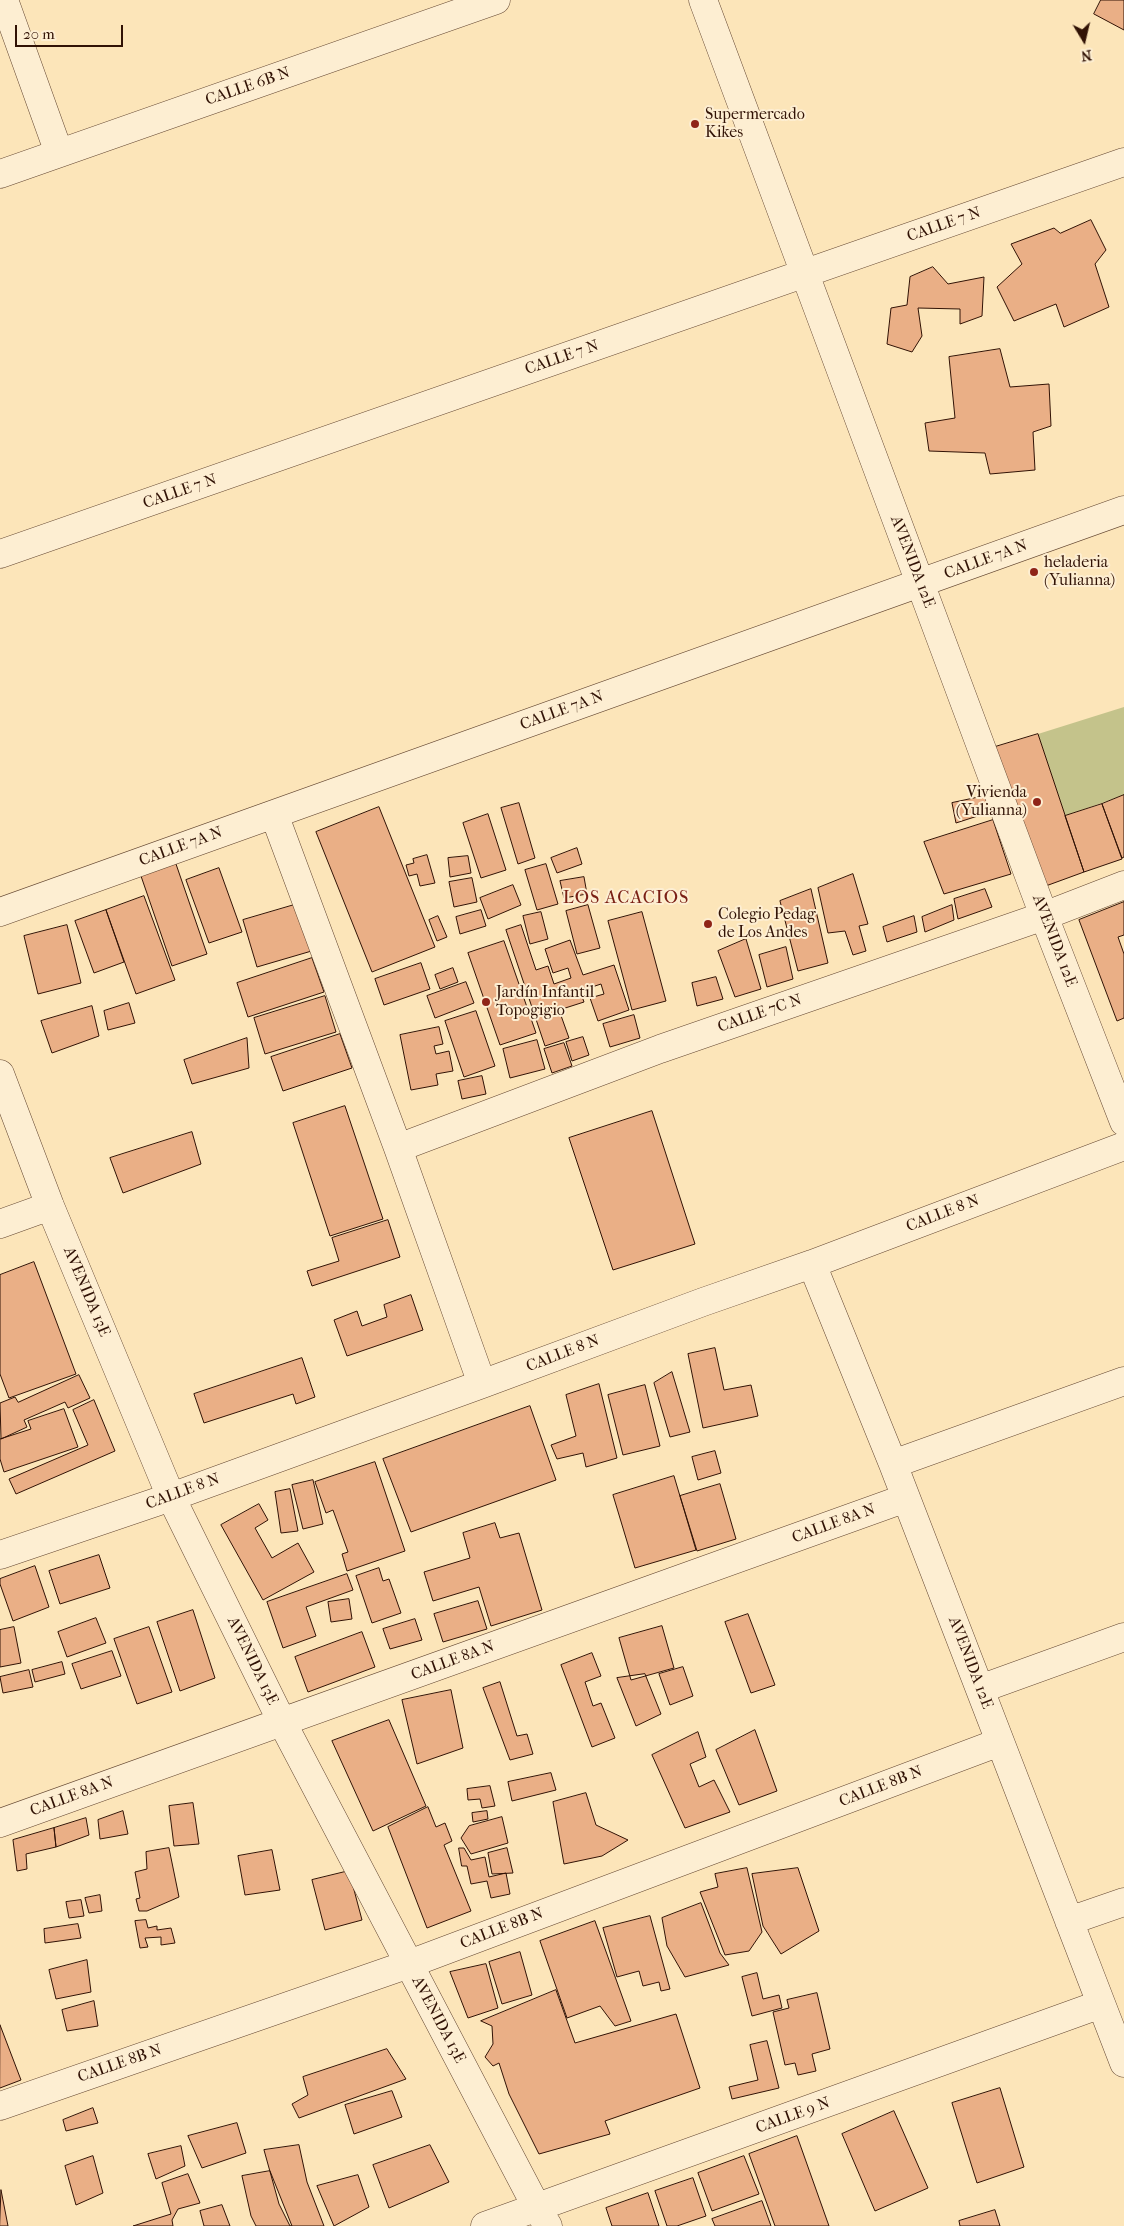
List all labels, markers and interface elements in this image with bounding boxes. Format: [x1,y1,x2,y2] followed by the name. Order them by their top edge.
[18,15,125,47] scale bar
[1059,15,1109,65] north arrow
[23,25,55,43] text: 20 m
[1080,46,1093,65] text: N
[203,64,293,110] street label: CALLE 6B N
[705,105,805,143] place label: Supermercado Kikes
[689,118,701,130] marker: Supermercado Kikes
[905,203,983,247] street label: CALLE 7 N
[523,336,601,380] street label: CALLE 7 N
[141,470,219,514] street label: CALLE 7 N
[886,513,938,611] street label: AVENIDA 12E
[942,536,1030,584] street label: CALLE 7A N
[1044,553,1115,591] place label: heladeria (Yulianna)
[1028,566,1040,578] marker: heladeria (Yulianna)
[518,687,606,735] street label: CALLE 7A N
[956,783,1027,821] place label: Vivienda (Yulianna)
[1031,796,1043,808] marker: Vivienda (Yulianna)
[137,823,225,871] street label: CALLE 7A N
[561,888,691,910] district label: LOS ACACIOS
[1028,892,1080,990] street label: AVENIDA 12E
[718,905,816,943] place label: Colegio Pedag de Los Andes
[702,918,714,930] marker: Colegio Pedag de Los Andes
[496,983,594,1021] place label: Jardín Infantil Topogigio
[715,991,805,1037] street label: CALLE 7C N
[480,996,492,1008] marker: Jardín Infantil Topogigio
[904,1191,982,1237] street label: CALLE 8 N
[58,1244,114,1340] street label: AVENIDA 13E
[524,1331,602,1377] street label: CALLE 8 N
[143,1470,223,1514] street label: CALLE 8 N
[790,1500,878,1548] street label: CALLE 8A N
[222,1614,282,1708] street label: AVENIDA 13E
[944,1614,996,1712] street label: AVENIDA 12E
[409,1637,497,1685] street label: CALLE 8A N
[837,1762,925,1812] street label: CALLE 8B N
[28,1773,116,1821] street label: CALLE 8A N
[458,1904,546,1954] street label: CALLE 8B N
[407,1973,469,2067] street label: AVENIDA 13E
[75,2041,165,2087] street label: CALLE 8B N
[753,2094,833,2138] street label: CALLE 9 N

